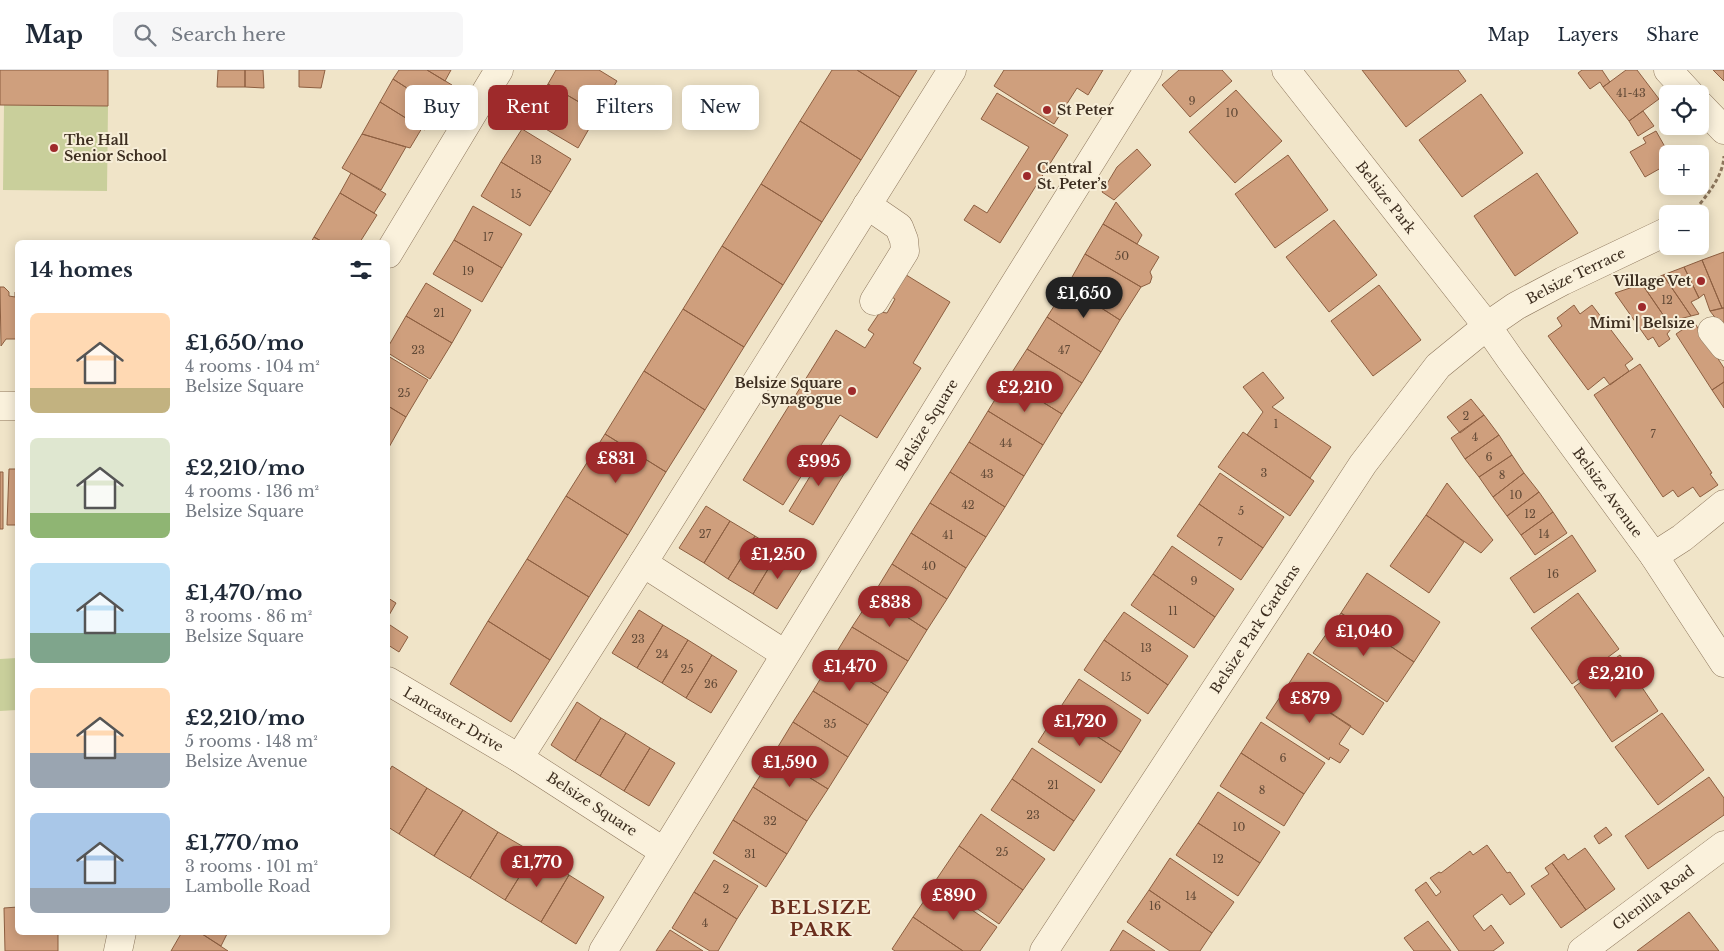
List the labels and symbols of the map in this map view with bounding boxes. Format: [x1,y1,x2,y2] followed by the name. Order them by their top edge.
[1616,86,1646,100] house number: 41-43
[1188,94,1196,108] house number: 9
[1057,101,1114,119] place label: St Peter
[1041,104,1053,116] marker: St Peter
[1226,106,1239,120] house number: 10
[64,131,167,165] place label: The Hall Senior School
[48,142,60,154] marker: The Hall Senior School
[530,153,542,167] house number: 13
[1352,158,1420,237] street label: Belsize Park
[1037,159,1107,193] place label: Central St. Peter’s
[1021,170,1033,182] marker: Central St. Peter’s
[510,187,522,201] house number: 15
[483,230,494,244] house number: 17
[1523,244,1628,308] street label: Belsize Terrace
[1115,249,1129,263] house number: 50
[462,264,474,278] house number: 19
[1612,272,1692,290] place label: Village Vet
[1695,275,1707,287] marker: Village Vet
[1043,276,1125,319] pin: £1,650
[1661,293,1673,307] house number: 12
[1636,301,1648,313] marker: Mimi | Belsize
[433,306,445,320] house number: 21
[1589,314,1695,332] place label: Mimi | Belsize
[411,343,425,357] house number: 23
[1058,343,1070,357] house number: 47
[984,370,1066,413] pin: £2,210
[734,374,842,408] place label: Belsize Square Synagogue
[892,376,962,474] street label: Belsize Square
[846,385,858,397] marker: Belsize Square Synagogue
[397,386,411,400] house number: 25
[1463,409,1470,423] house number: 2
[1274,417,1279,431] house number: 1
[1650,427,1656,441] house number: 7
[1472,430,1478,444] house number: 4
[1000,436,1012,450] house number: 44
[586,442,646,484] pin: £831
[789,444,849,487] pin: £995
[1569,444,1646,541] street label: Belsize Avenue
[1485,450,1493,464] house number: 6
[1261,466,1268,480] house number: 3
[980,467,994,481] house number: 43
[1499,468,1505,482] house number: 8
[1510,488,1523,502] house number: 10
[961,498,975,512] house number: 42
[1238,504,1244,518] house number: 5
[1524,507,1536,521] house number: 12
[699,527,712,541] house number: 27
[1538,527,1550,541] house number: 14
[942,528,954,542] house number: 41
[1217,535,1223,549] house number: 7
[737,538,819,580] pin: £1,250
[922,559,936,573] house number: 40
[1206,561,1304,697] street label: Belsize Park Gardens
[1547,567,1559,581] house number: 16
[1190,574,1198,588] house number: 9
[860,586,920,628] pin: £838
[1168,604,1178,618] house number: 11
[1323,614,1405,657] pin: £1,040
[631,632,645,646] house number: 23
[1140,641,1152,655] house number: 13
[655,647,669,661] house number: 24
[809,650,891,692] pin: £1,470
[1575,656,1657,699] pin: £2,210
[680,662,694,676] house number: 25
[1120,670,1132,684] house number: 15
[704,677,718,691] house number: 26
[1280,682,1340,724] pin: £879
[400,683,507,756] street label: Lancaster Drive
[1039,704,1121,747] pin: £1,720
[823,717,837,731] house number: 35
[749,746,831,788] pin: £1,590
[1279,751,1287,765] house number: 6
[543,768,641,840] street label: Belsize Square
[1047,778,1059,792] house number: 21
[1259,783,1265,797] house number: 8
[1026,808,1040,822] house number: 23
[763,814,777,828] house number: 32
[1233,820,1246,834] house number: 10
[995,845,1009,859] house number: 25
[496,846,578,888] pin: £1,770
[744,847,756,861] house number: 31
[1212,852,1224,866] house number: 12
[1609,861,1698,934] street label: Glenilla Road
[924,878,984,921] pin: £890
[723,882,730,896] house number: 2
[1185,889,1197,903] house number: 14
[770,896,872,941] district label: BELSIZE PARK
[1149,899,1161,913] house number: 16
[702,916,708,930] house number: 4

